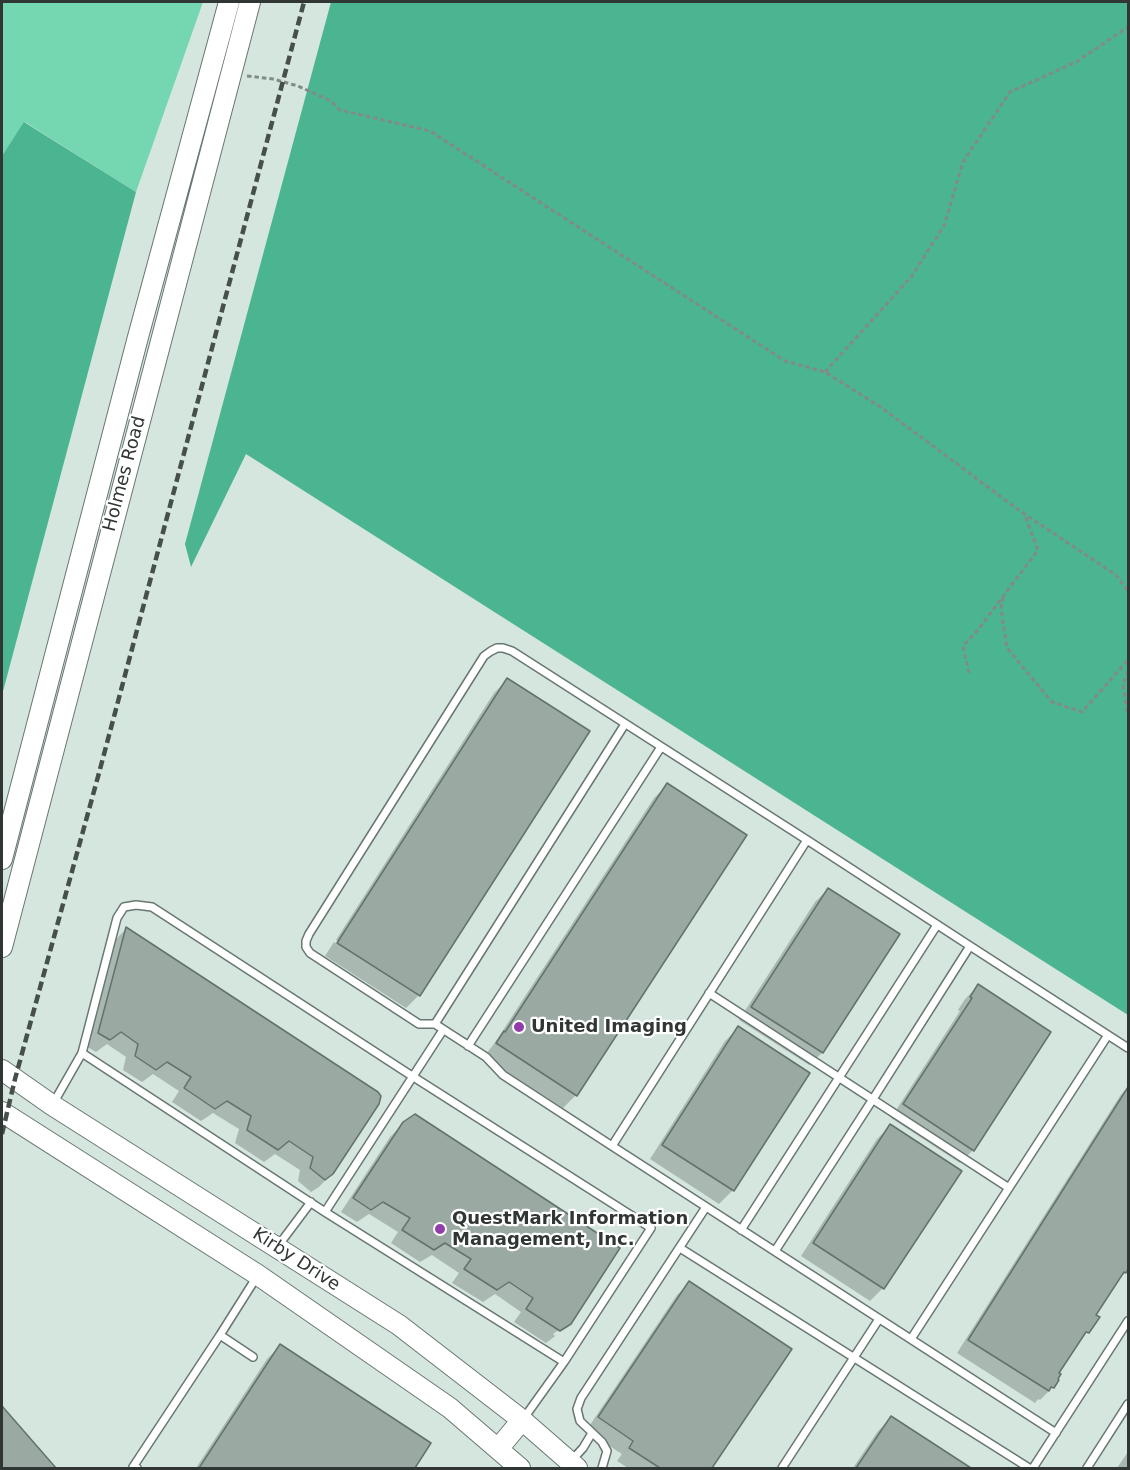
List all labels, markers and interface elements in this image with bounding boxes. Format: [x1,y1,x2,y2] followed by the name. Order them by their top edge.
[99,414,151,534] street label: Holmes Road
[531,1016,687,1038] place label: United Imaging
[512,1020,526,1034] marker: United Imaging
[452,1208,688,1250] place label: QuestMark Information Management, Inc.
[433,1222,447,1236] marker: QuestMark Information Management, Inc.
[248,1224,344,1296] street label: Kirby Drive

